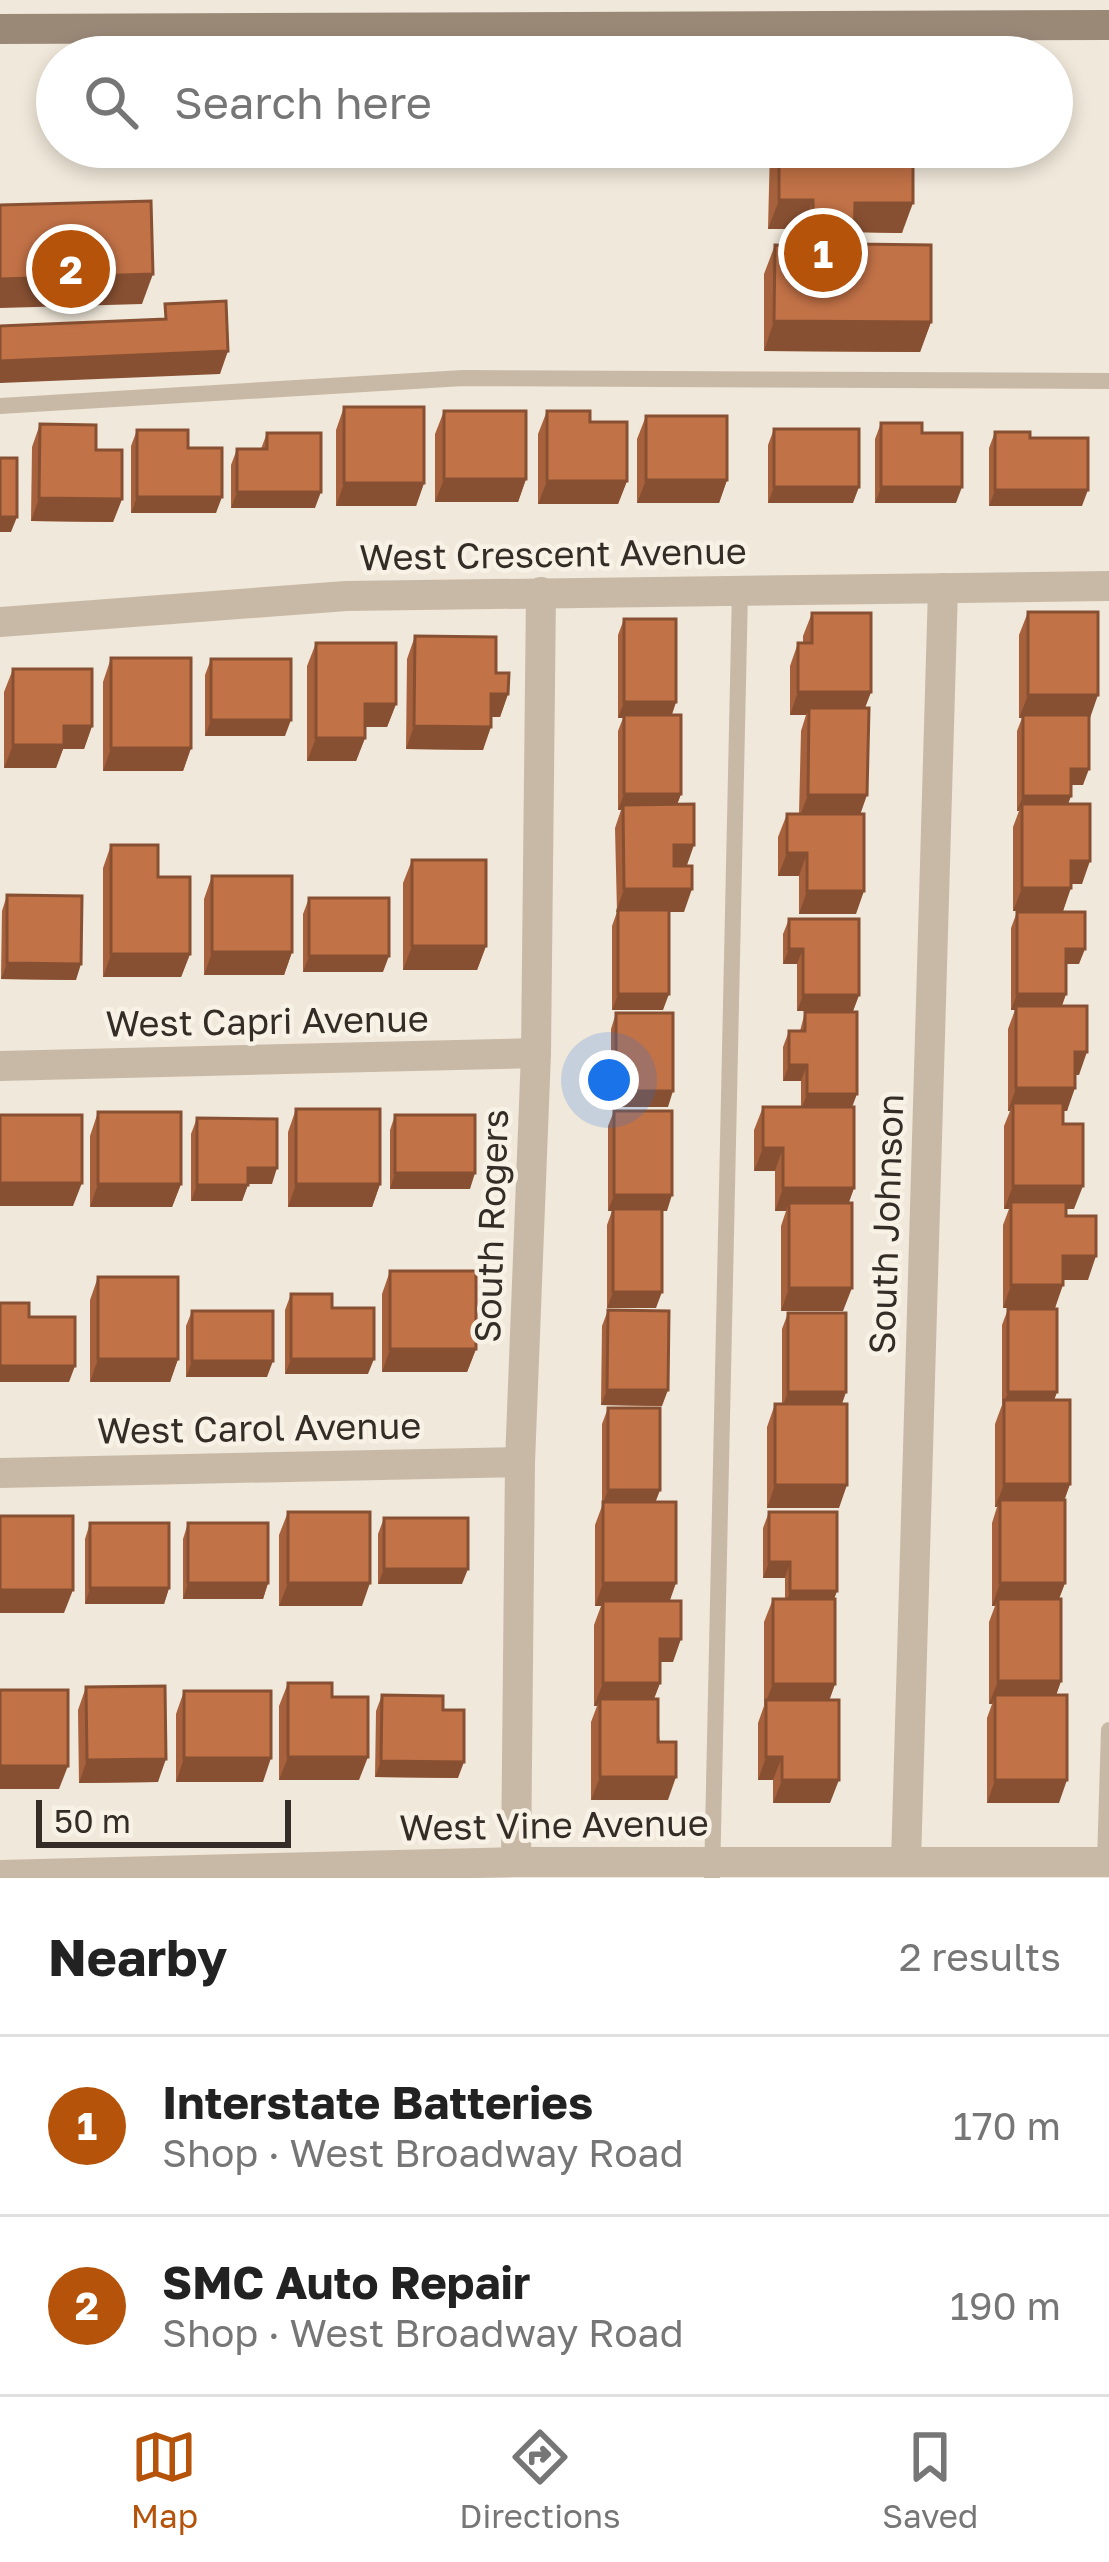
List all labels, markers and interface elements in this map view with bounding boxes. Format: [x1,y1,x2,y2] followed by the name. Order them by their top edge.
[36,36,1073,168] search box
[78,69,144,135] icon: search
[174,75,432,129] text: Search here
[784,208,862,298] pin: 1
[32,224,110,314] pin: 2
[359,529,747,578] street label: West Crescent Avenue
[105,996,429,1045] street label: West Capri Avenue
[579,1050,639,1110] your location
[859,1093,912,1355] street label: South Johnson
[465,1108,516,1344] street label: South Rogers
[97,1403,421,1452] street label: West Carol Avenue
[36,1794,291,1847] scale bar
[399,1800,709,1849] street label: West Vine Avenue
[54,1801,131,1840] text: 50 m
[48,1926,227,1987] text: Nearby
[899,1933,1061,1980] text: 2 results
[162,2075,593,2129] text: Interstate Batteries
[77,2102,97,2149] text: 1
[953,2102,1061,2149] text: 170 m
[162,2129,684,2176] text: Shop · West Broadway Road
[162,2255,531,2309] text: SMC Auto Repair
[75,2282,99,2329] text: 2
[950,2282,1061,2329] text: 190 m
[162,2309,684,2356] text: Shop · West Broadway Road
[131,2424,198,2535] tab: Map
[459,2424,621,2535] tab: Directions
[882,2424,978,2535] tab: Saved

